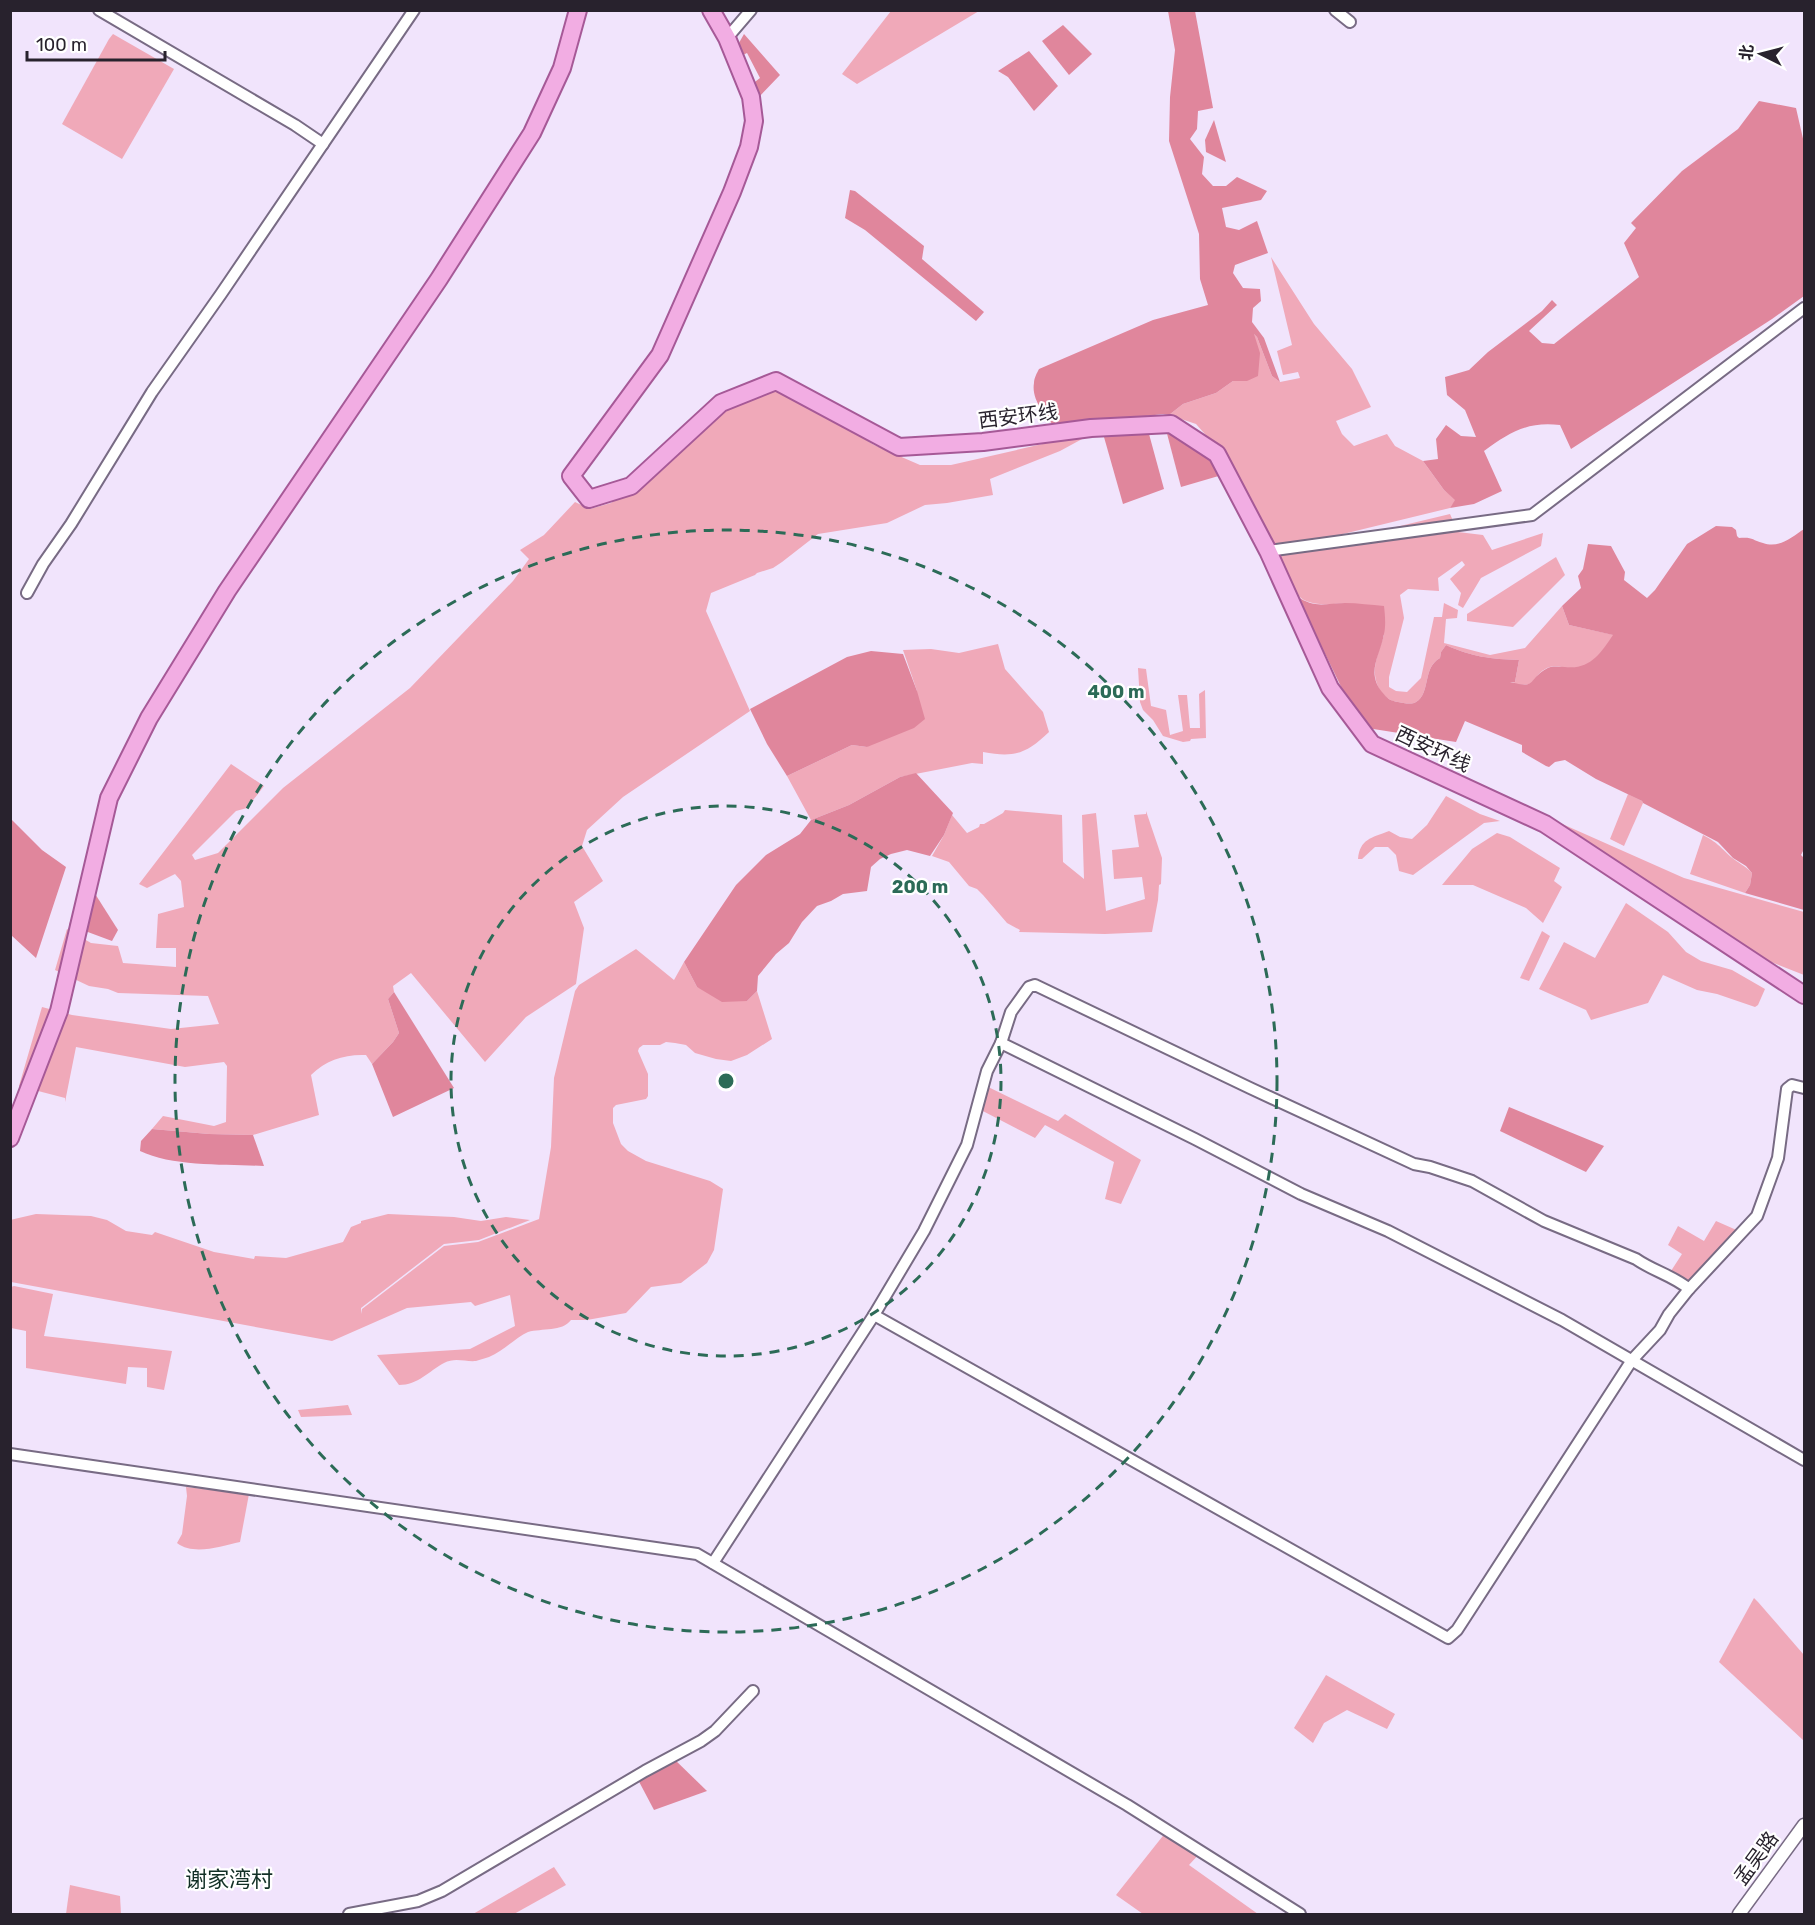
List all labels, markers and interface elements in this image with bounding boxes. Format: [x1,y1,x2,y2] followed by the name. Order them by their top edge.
[27,24,165,62] scale bar
[1731,24,1791,84] north arrow
[36,34,87,56] text: 100 m
[1736,44,1757,61] text: 北
[977,399,1059,433] street label: 西安环线
[1087,681,1145,703] text: 400 m
[1392,721,1474,777] street label: 西安环线
[892,876,948,898] text: 200 m
[716,1071,736,1091] centre of rings
[1729,1827,1783,1889] street label: 孟吴路
[185,1866,273,1893] district label: 谢家湾村

